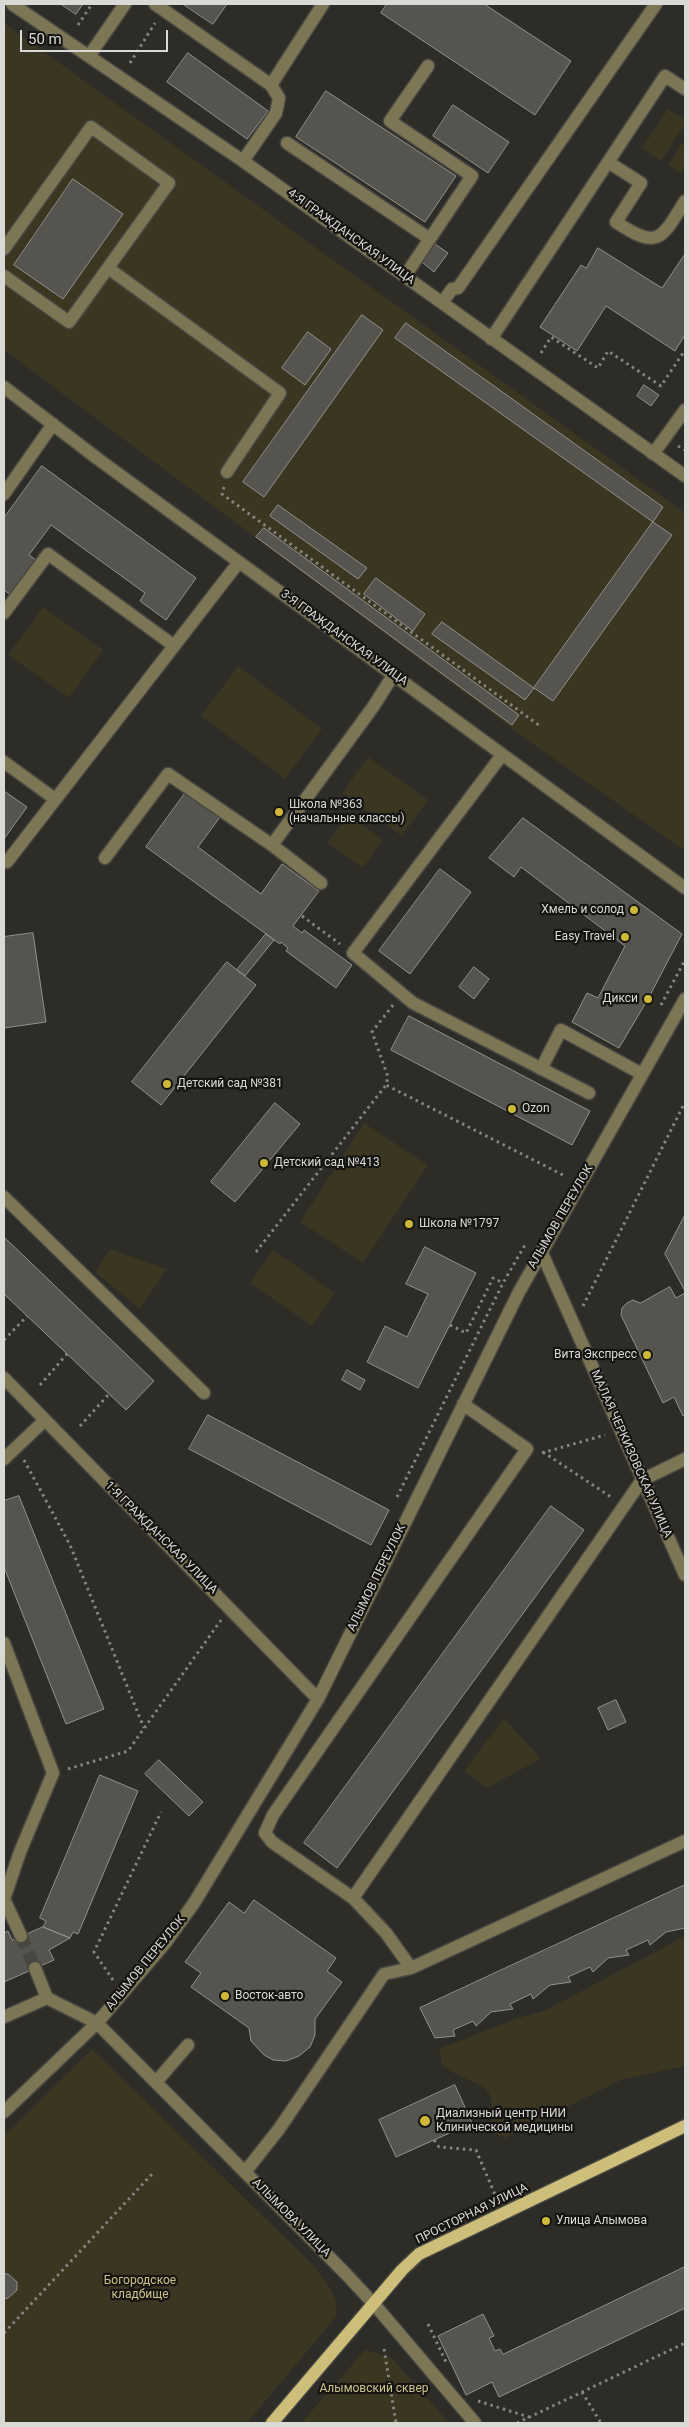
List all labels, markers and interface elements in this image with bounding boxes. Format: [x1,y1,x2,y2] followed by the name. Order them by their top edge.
[22,20,170,52] scale bar
[28,30,62,48] text: 50 m
[285,186,417,288] street label: 4-Я ГРАЖДАНСКАЯ УЛИЦА
[278,587,410,689] street label: 3-Я ГРАЖДАНСКАЯ УЛИЦА
[289,798,405,826] place label: Школа №363 (начальные классы)
[273,806,285,818] marker: Школа №363 (начальные классы)
[541,903,624,917] place label: Хмель и солод
[628,904,640,916] marker: Хмель и солод
[555,930,615,944] place label: Easy Travel
[619,931,631,943] marker: Easy Travel
[602,992,638,1006] place label: Дикси
[642,993,654,1005] marker: Дикси
[177,1077,283,1091] place label: Детский сад №381
[161,1078,173,1090] marker: Детский сад №381
[522,1102,550,1116] place label: Ozon
[506,1103,518,1115] marker: Ozon
[274,1156,380,1170] place label: Детский сад №413
[258,1157,270,1169] marker: Детский сад №413
[525,1163,597,1271] street label: АЛЫМОВ ПЕРЕУЛОК
[419,1217,499,1231] place label: Школа №1797
[403,1218,415,1230] marker: Школа №1797
[554,1348,637,1362] place label: Вита Экспресс
[641,1349,653,1361] marker: Вита Экспресс
[587,1368,675,1540] street label: МАЛАЯ ЧЕРКИЗОВСКАЯ УЛИЦА
[102,1479,220,1597] street label: 1-Я ГРАЖДАНСКАЯ УЛИЦА
[345,1522,409,1634] street label: АЛЫМОВ ПЕРЕУЛОК
[103,1913,189,2013] street label: АЛЫМОВ ПЕРЕУЛОК
[235,1989,303,2003] place label: Восток-авто
[219,1990,231,2002] marker: Восток-авто
[436,2107,573,2135] place label: Диализный центр НИИ Клинической медицины
[418,2114,432,2128] marker: Диализный центр НИИ Клинической медицины
[249,2176,333,2260] street label: АЛЫМОВА УЛИЦА
[414,2181,530,2247] street label: ПРОСТОРНАЯ УЛИЦА
[556,2214,647,2228] place label: Улица Алымова
[540,2215,552,2227] marker: Улица Алымова
[104,2274,176,2302] park label: Богородское кладбище
[319,2382,429,2396] park label: Алымовский сквер

